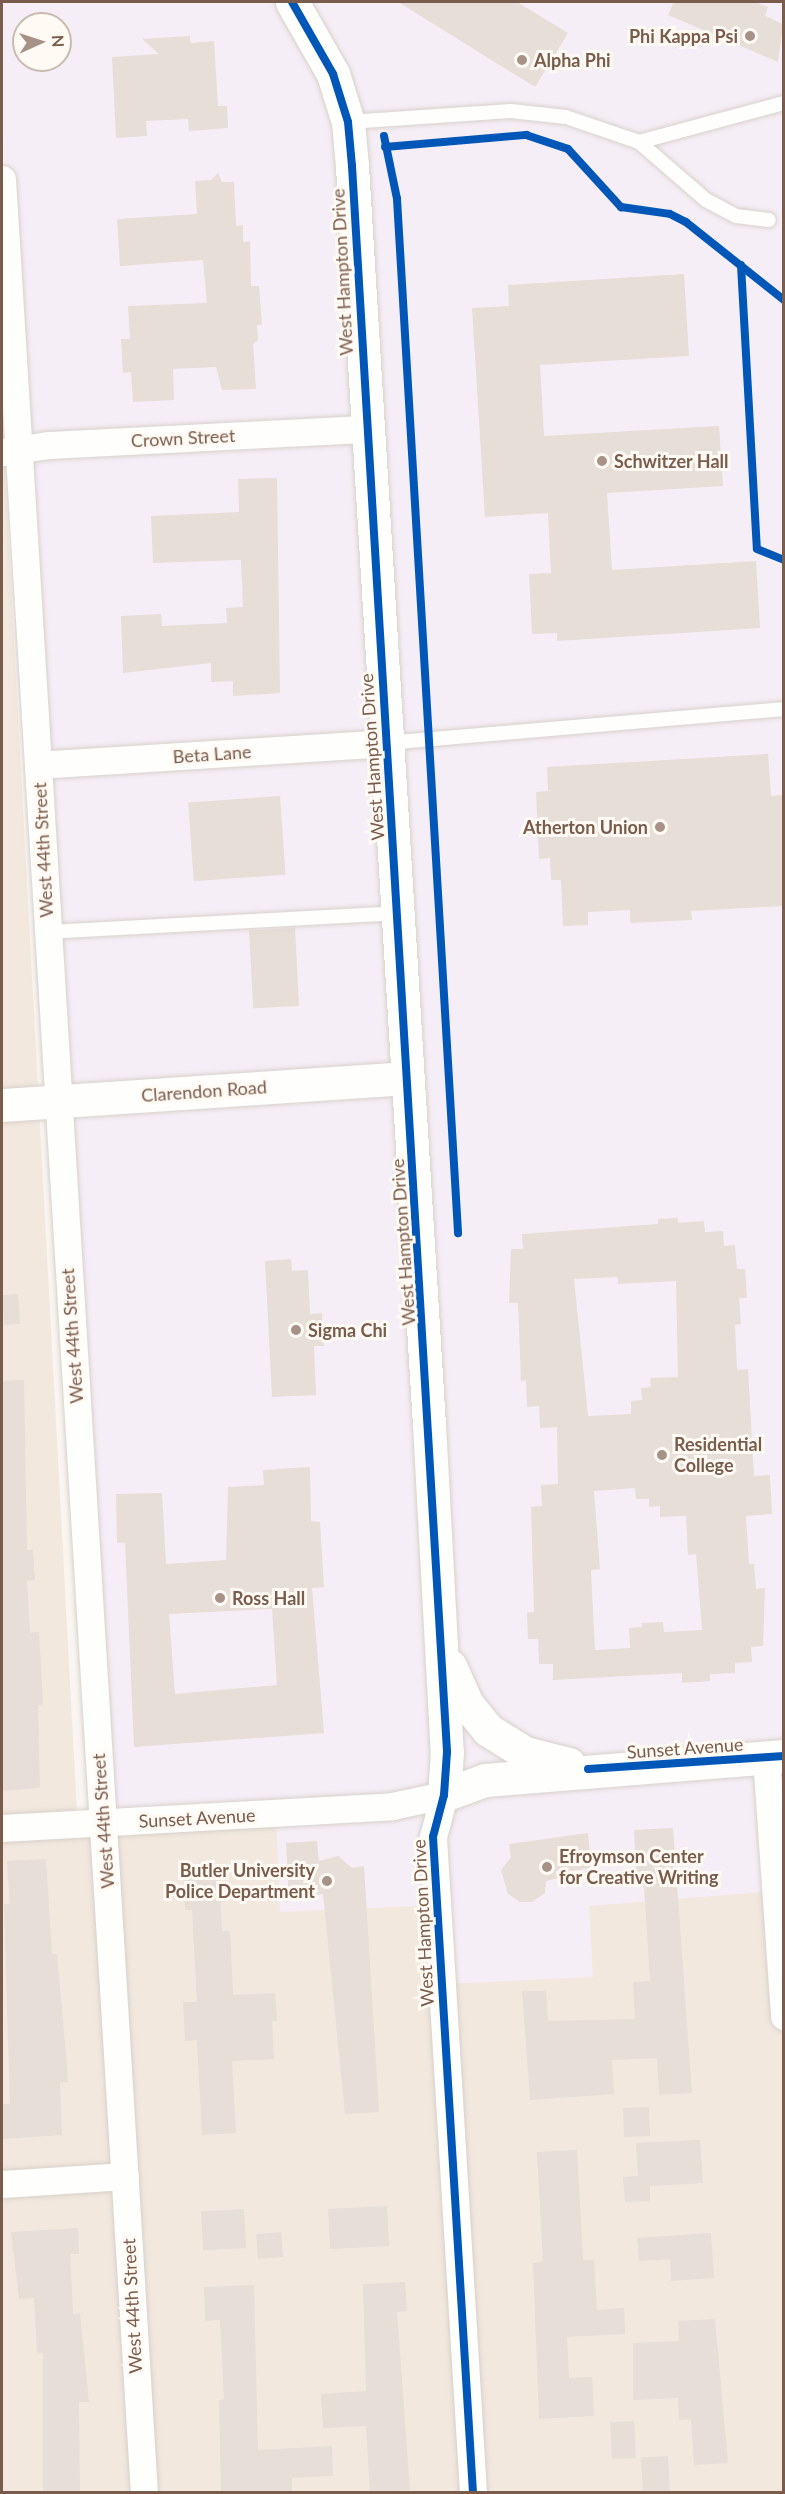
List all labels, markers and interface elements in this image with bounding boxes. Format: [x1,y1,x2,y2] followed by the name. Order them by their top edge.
[12,12,72,72] north arrow
[629,25,738,47] place label: Phi Kappa Psi
[743,29,757,43] marker: Phi Kappa Psi
[49,34,68,48] text: N
[534,49,611,71] place label: Alpha Phi
[515,53,529,67] marker: Alpha Phi
[327,188,357,356] street label: West Hampton Drive
[130,424,236,452] street label: Crown Street
[614,450,729,472] place label: Schwitzer Hall
[595,454,609,468] marker: Schwitzer Hall
[355,673,389,841] street label: West Hampton Drive
[172,740,252,768] street label: Beta Lane
[29,782,57,918] street label: West 44th Street
[523,816,648,838] place label: Atherton Union
[653,820,667,834] marker: Atherton Union
[140,1076,268,1106] street label: Clarendon Road
[386,1158,420,1326] street label: West Hampton Drive
[57,1268,87,1404] street label: West 44th Street
[308,1319,387,1341] place label: Sigma Chi
[289,1323,303,1337] marker: Sigma Chi
[674,1434,762,1476] place label: Residential College
[655,1448,669,1462] marker: Residential College
[232,1587,305,1609] place label: Ross Hall
[213,1591,227,1605] marker: Ross Hall
[626,1733,744,1763] street label: Sunset Avenue
[88,1753,118,1889] street label: West 44th Street
[138,1804,256,1832] street label: Sunset Avenue
[408,1839,438,2007] street label: West Hampton Drive
[559,1846,719,1888] place label: Efroymson Center for Creative Writing
[165,1860,315,1902] place label: Butler University Police Department
[540,1860,554,1874] marker: Efroymson Center for Creative Writing
[320,1874,334,1888] marker: Butler University Police Department
[118,2238,146,2374] street label: West 44th Street

